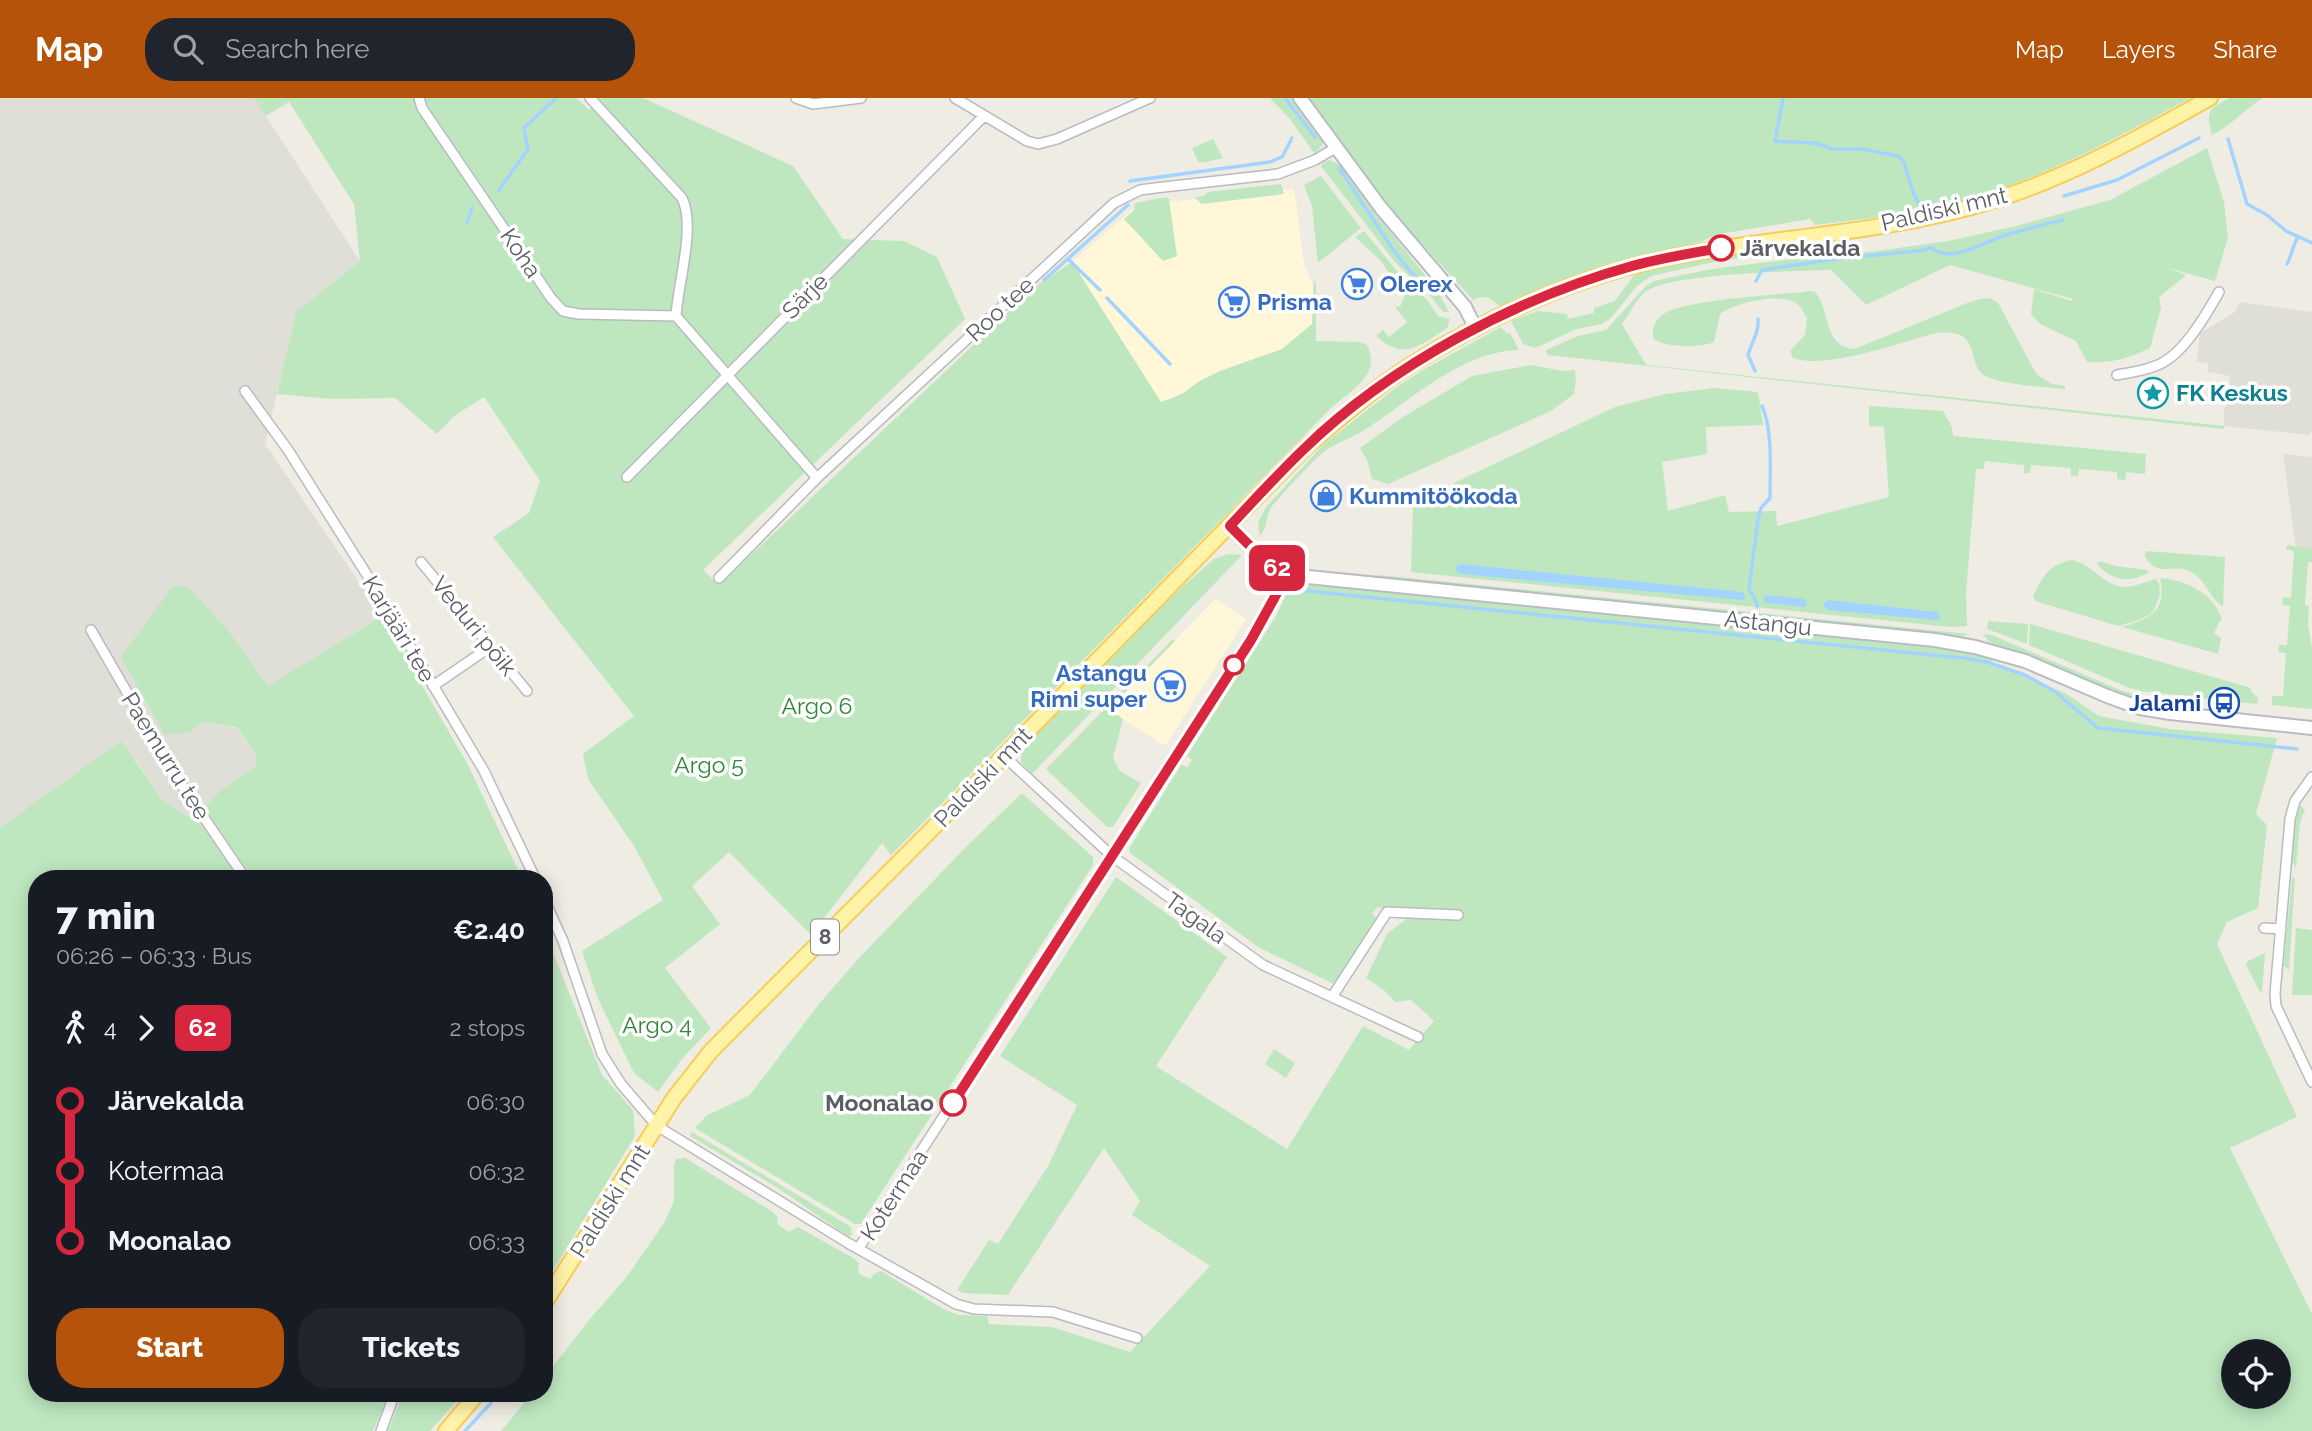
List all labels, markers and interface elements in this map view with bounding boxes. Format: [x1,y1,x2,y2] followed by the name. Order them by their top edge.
[145,18,635,81] search box
[35,30,103,69] text: Map
[169,30,207,68] icon: search
[225,34,370,64] text: Search here
[2015,35,2064,64] text: Map
[2102,35,2175,64] text: Layers
[2213,35,2277,64] text: Share
[1878,181,2010,236] street label: Paldiski mnt
[495,223,548,283] street label: Koha
[1740,234,1860,261] place label: Järvekalda
[1708,235,1734,261] marker: Järvekalda
[776,267,833,324] street label: Särje
[1340,267,1374,301] supermarket icon: Olerex
[1380,270,1454,297] place label: Olerex
[960,271,1039,347] street label: Roo tee
[1217,285,1251,319] supermarket icon: Prisma
[1257,288,1332,315] place label: Prisma
[2136,376,2170,410] place icon: FK Keskus
[2176,379,2288,406] place label: FK Keskus
[1309,479,1343,513] shop icon: Kummitöökoda
[1349,482,1518,509] place label: Kummitöökoda
[1246,545,1308,591] line badge: 62
[1263,553,1291,582] text: 62
[357,571,442,687] street label: Karjääri tee
[426,571,523,681] street label: Veduri põik
[1723,604,1813,641] street label: Astangu
[1224,655,1244,675] unlabelled marker
[1030,659,1147,712] place label: Astangu Rimi super
[1153,669,1187,703] supermarket icon: Astangu Rimi super
[2207,686,2241,720] bus stop icon: Jalami
[117,687,216,824] street label: Paemurru tee
[2129,689,2201,716] place label: Jalami
[782,692,852,719] park label: Argo 6
[928,721,1037,832] street label: Paldiski mnt
[674,751,744,778] park label: Argo 5
[1160,886,1232,949] street label: Tagala
[56,893,156,938] text: 7 min
[453,915,525,945] text: €2.40
[811,920,839,954] road number: 8
[56,942,252,969] text: 06:26 – 06:33 · Bus
[56,1009,94,1047] icon: walk
[127,1009,165,1047] icon: forward
[622,1011,692,1038] park label: Argo 4
[189,1013,217,1042] text: 62
[104,1014,117,1041] text: 4
[450,1014,525,1041] text: 2 stops
[108,1086,244,1116] text: Järvekalda
[466,1088,525,1115] text: 06:30
[825,1089,934,1116] place label: Moonalao
[940,1090,966,1116] marker: Moonalao
[564,1139,655,1262] street label: Paldiski mnt
[854,1144,933,1245] street label: Kotermaa
[108,1156,224,1186] text: Kotermaa
[468,1158,525,1185] text: 06:32
[108,1226,231,1256] text: Moonalao
[468,1228,525,1255] text: 06:33
[56,1308,284,1388] button: Start
[298,1308,525,1388] button: Tickets
[2221,1339,2291,1409] map controls
[2221,1339,2291,1409] button: locate

